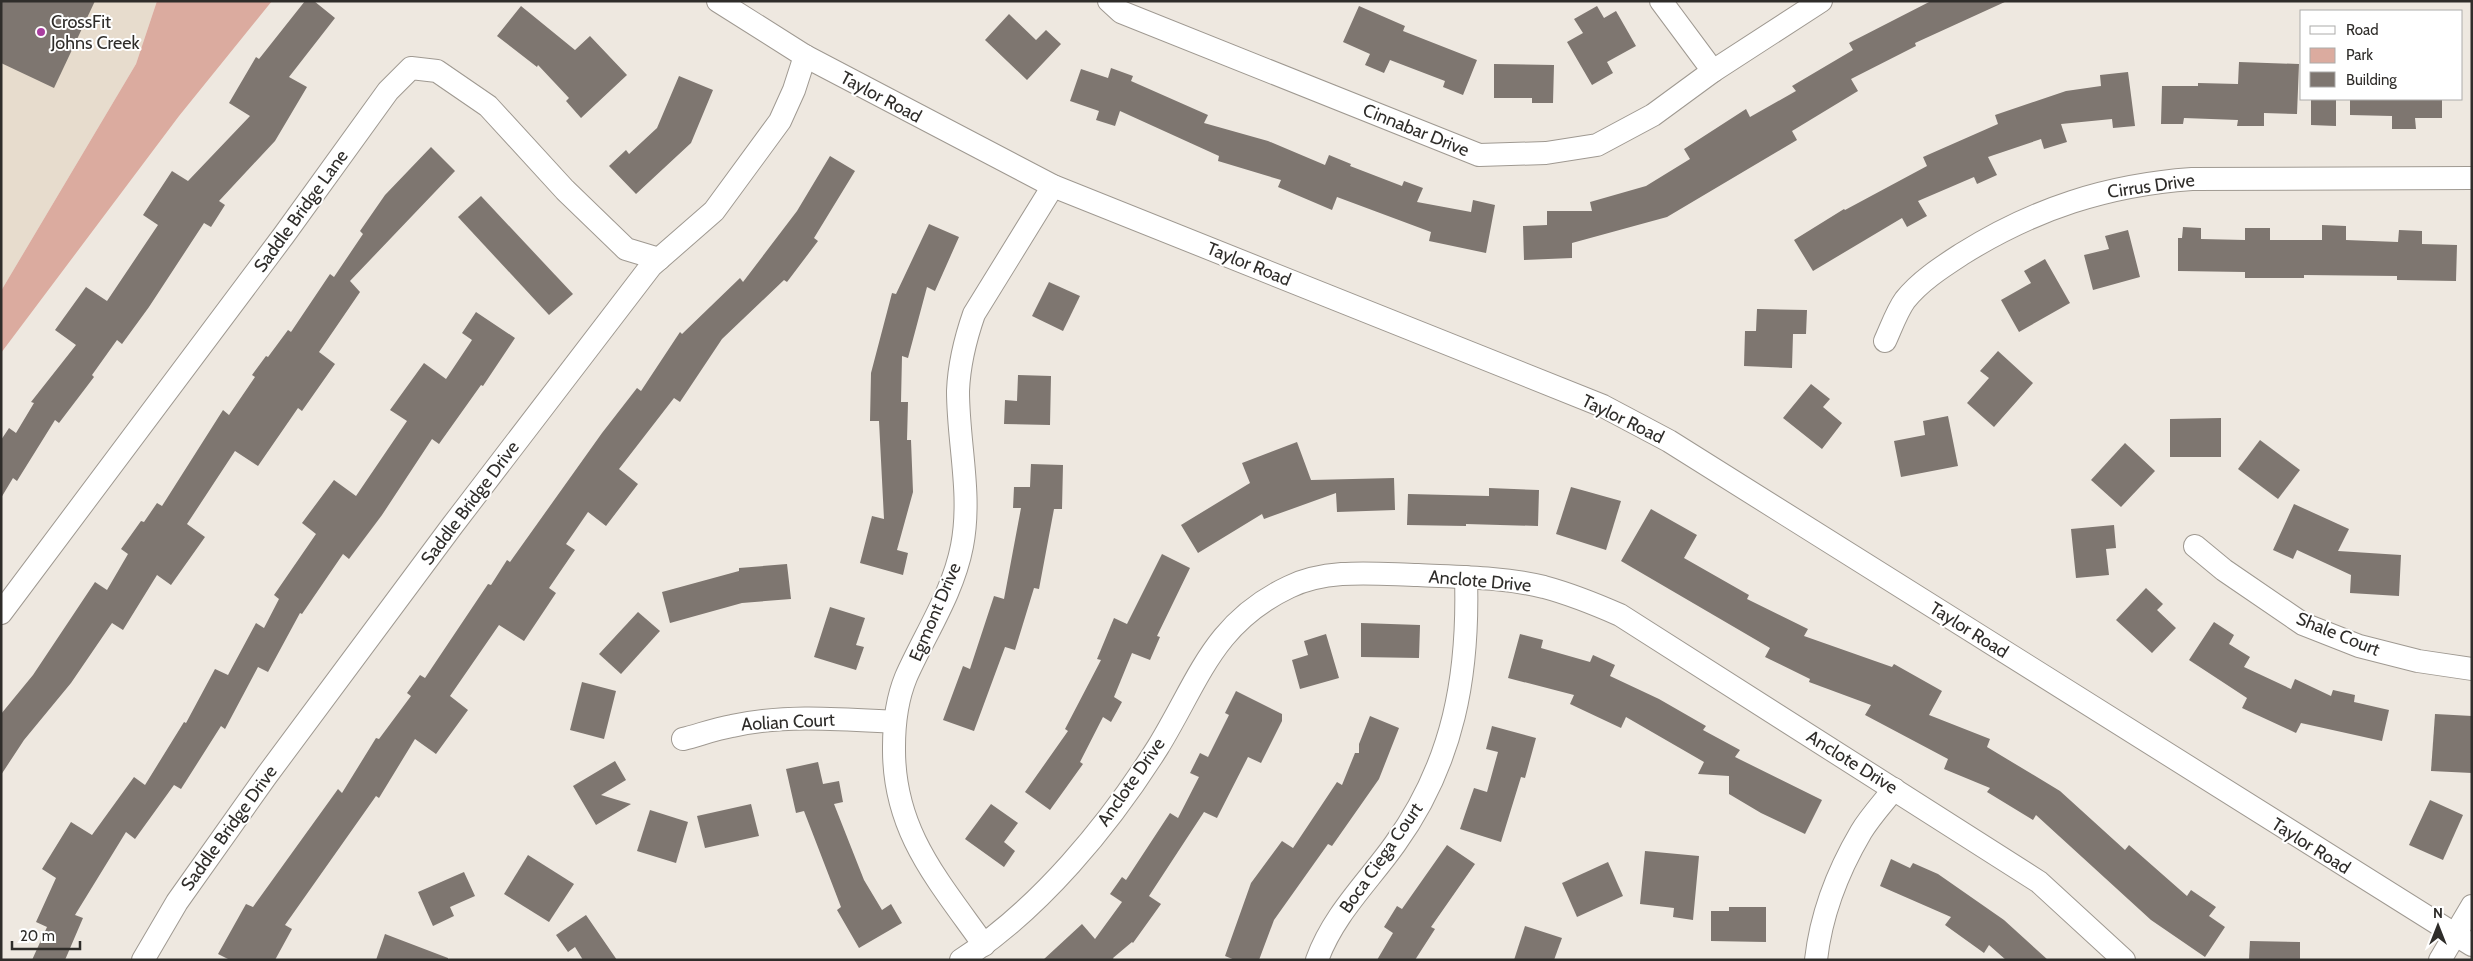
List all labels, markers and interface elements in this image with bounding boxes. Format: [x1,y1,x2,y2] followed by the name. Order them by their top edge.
[2300,10,2463,100] legend
[50,11,140,54] place label: CrossFit Johns Creek
[2346,21,2379,39] text: Road
[35,26,47,38] marker: CrossFit Johns Creek
[2346,46,2373,64] text: Park
[837,66,925,128] street label: Taylor Road
[2346,71,2397,89] text: Building
[1360,99,1472,161] street label: Cinnabar Drive
[249,146,353,276] street label: Saddle Bridge Lane
[2106,169,2196,203] street label: Cirrus Drive
[1204,237,1294,291] street label: Taylor Road
[1578,390,1668,448] street label: Taylor Road
[416,437,524,569] street label: Saddle Bridge Drive
[904,559,966,665] street label: Egmont Drive
[1428,566,1532,596] street label: Anclote Drive
[1926,597,2012,663] street label: Taylor Road
[2293,607,2383,661] street label: Shale Court
[741,709,835,735] street label: Aolian Court
[1803,725,1901,799] street label: Anclote Drive
[1092,734,1170,830] street label: Anclote Drive
[176,761,282,895] street label: Saddle Bridge Drive
[1335,799,1427,917] street label: Boca Ciega Court
[2268,813,2354,879] street label: Taylor Road
[2413,901,2463,951] north arrow
[2433,904,2443,922] text: N
[12,918,80,950] scale bar
[20,927,55,945] text: 20 m

